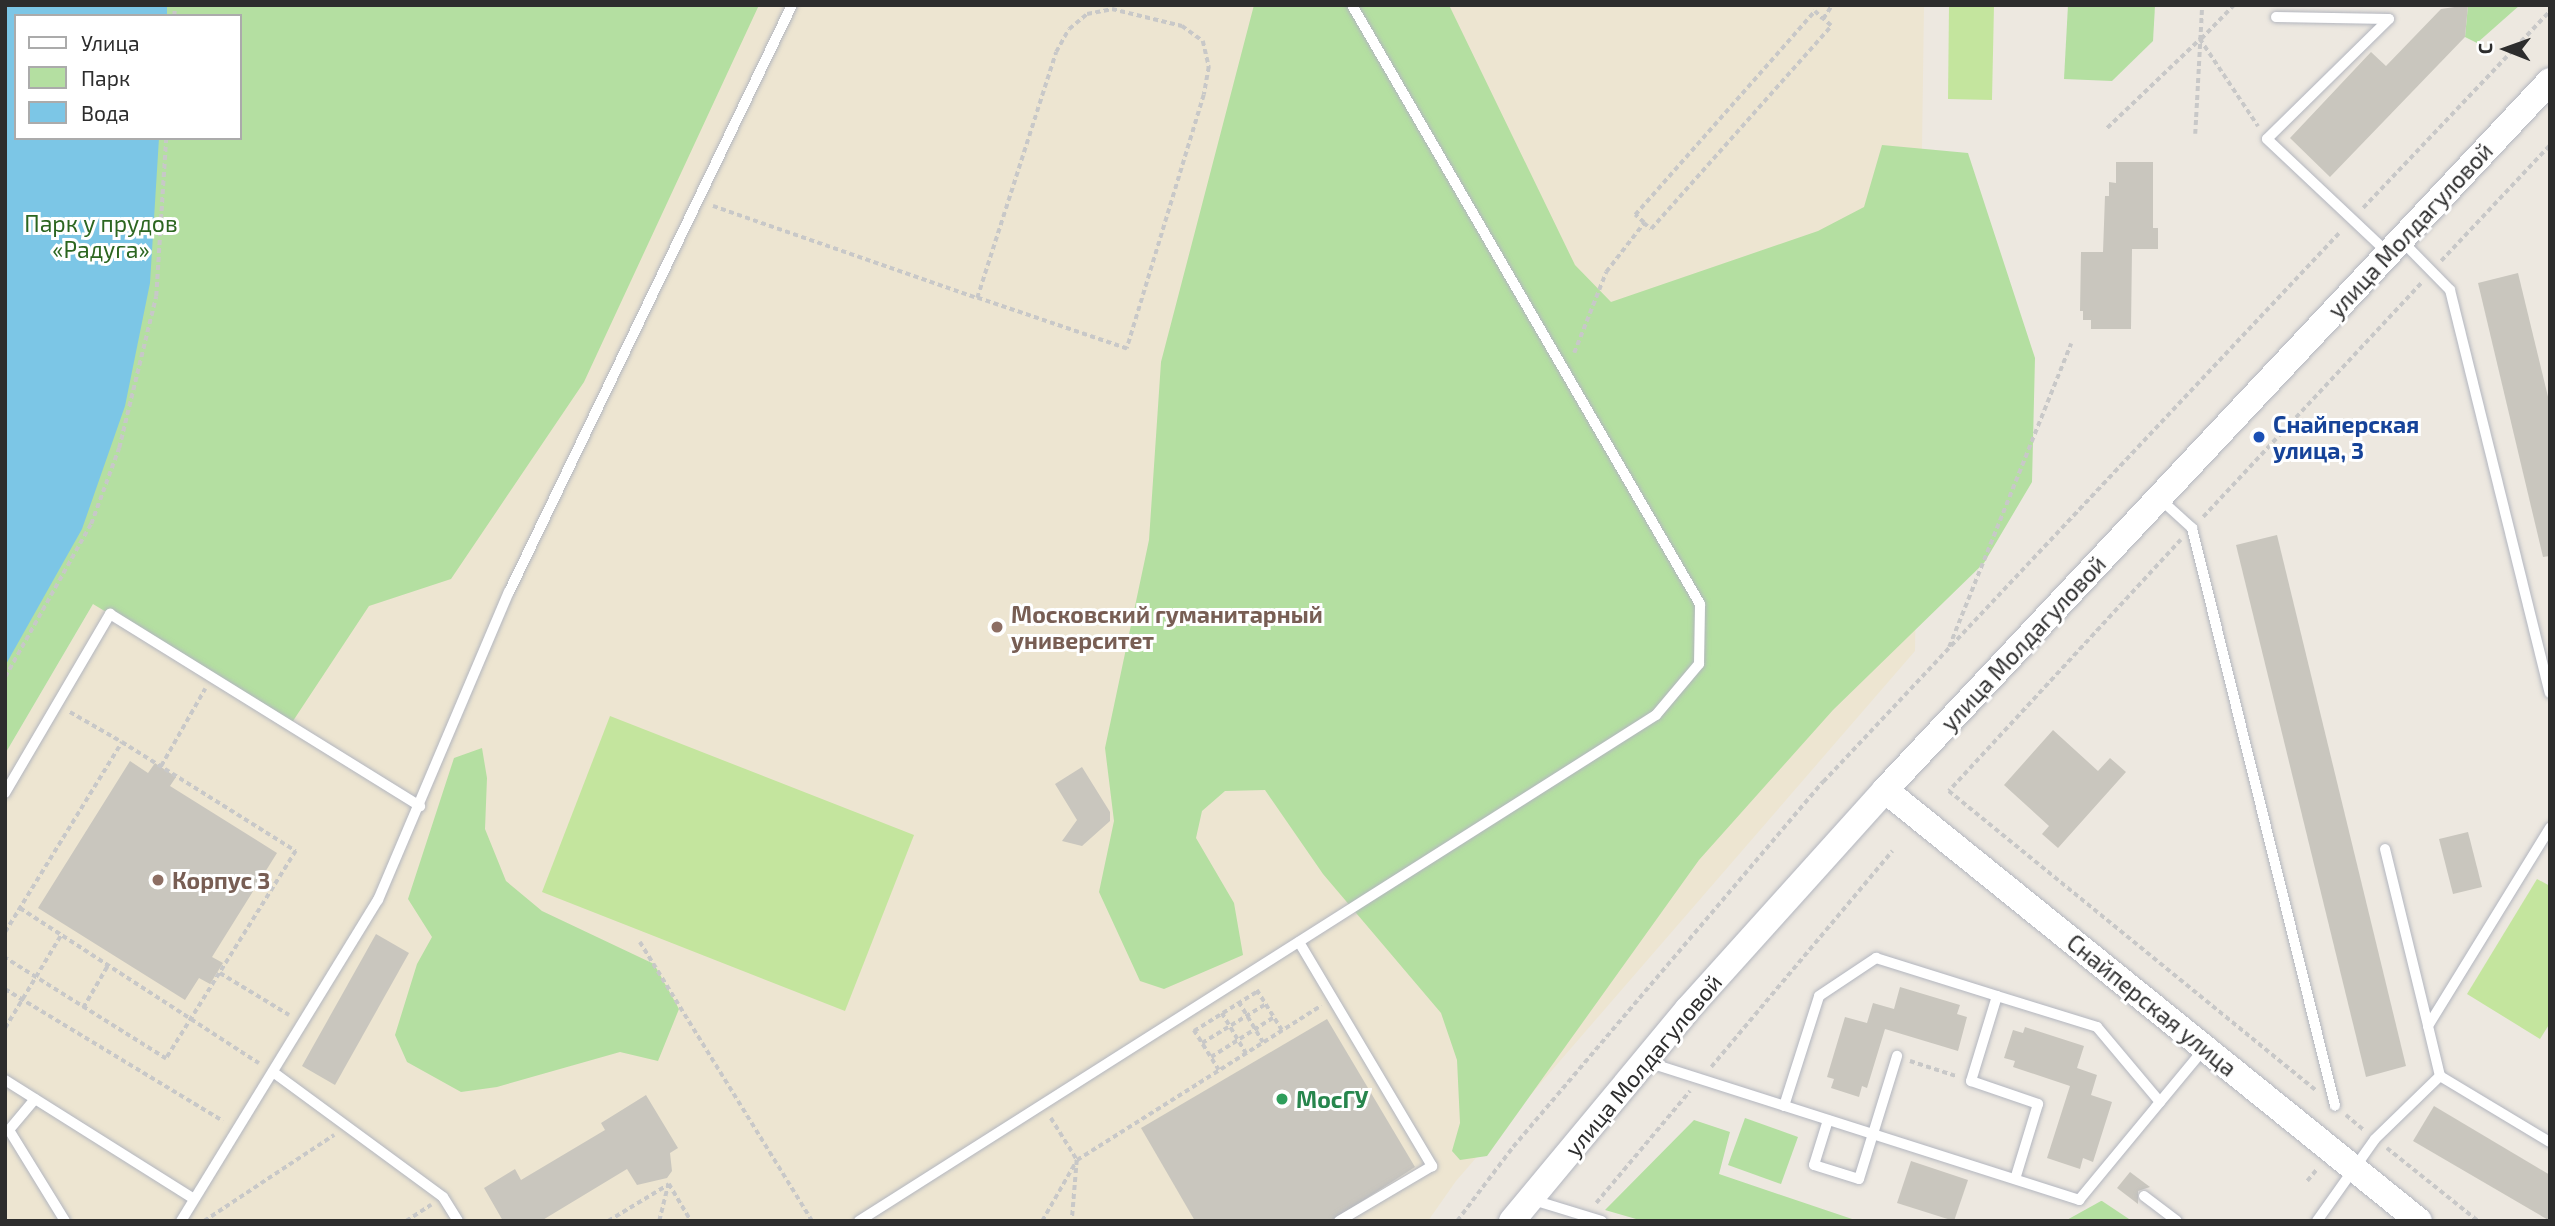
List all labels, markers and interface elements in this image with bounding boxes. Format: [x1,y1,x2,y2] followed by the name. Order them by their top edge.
[14,14,242,140] legend
[2471,14,2541,84] north arrow
[81,30,140,55] text: Улица
[2473,43,2496,54] text: С
[81,65,130,90] text: Парк
[81,100,130,125] text: Вода
[2322,137,2498,323] street label: улица Молдагуловой
[24,209,178,263] park label: Парк у прудов «Радуга»
[2273,410,2419,464] place label: Снайперская улица, 3
[2251,429,2267,445] marker: Снайперская улица, 3
[1935,550,2111,736] street label: улица Молдагуловой
[1011,600,1323,654] place label: Московский гуманитарный университет
[989,619,1005,635] marker: Московский гуманитарный университет
[172,866,270,894] place label: Корпус 3
[150,872,166,888] marker: Корпус 3
[2062,928,2242,1082] street label: Снайперская улица
[1559,968,1727,1162] street label: улица Молдагуловой
[1296,1085,1368,1113] place label: МосГУ
[1274,1091,1290,1107] marker: МосГУ

